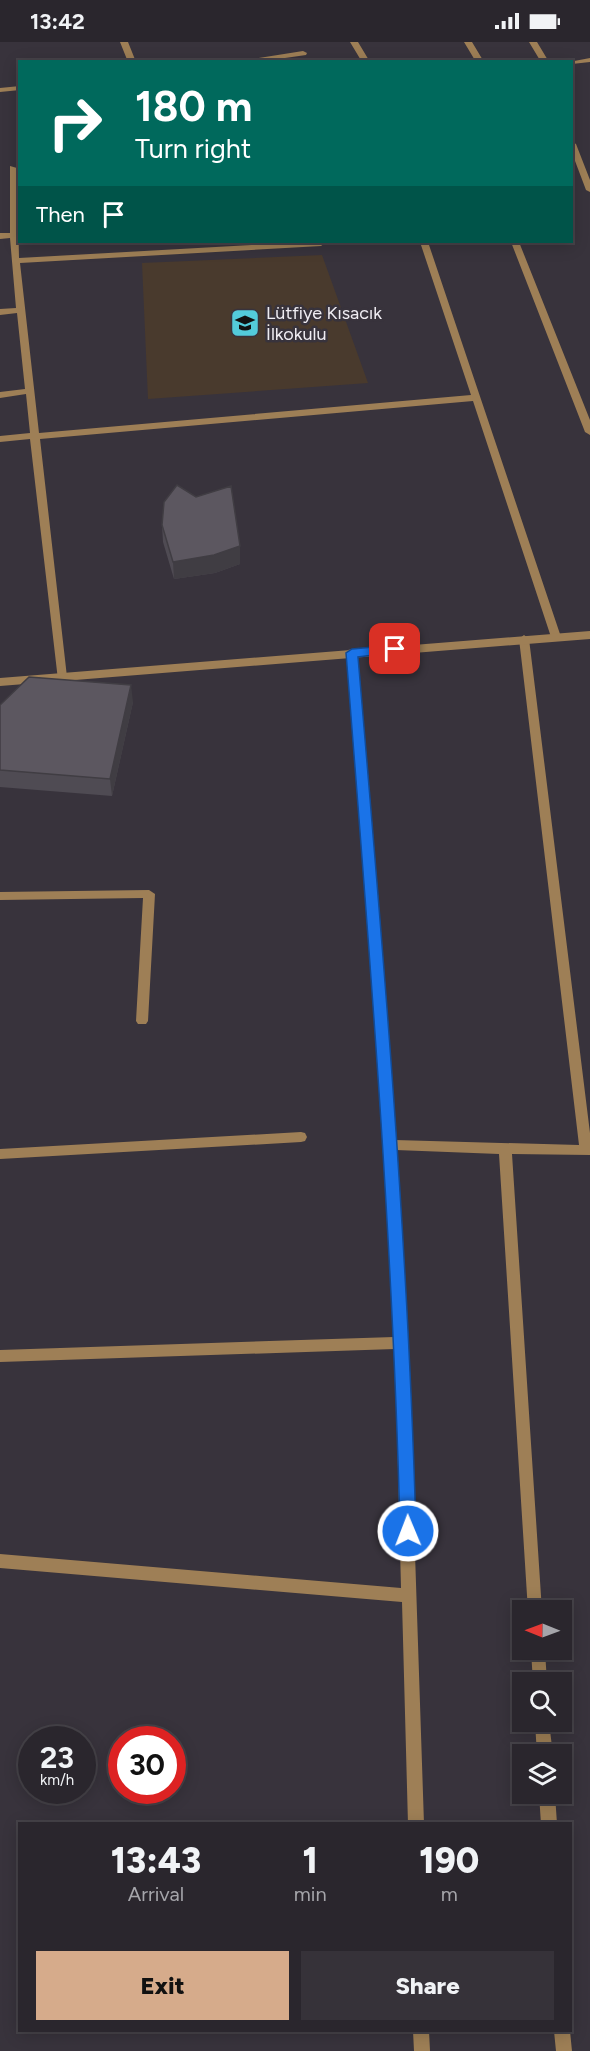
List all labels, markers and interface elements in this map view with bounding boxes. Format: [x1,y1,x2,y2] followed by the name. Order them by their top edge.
[30,8,85,35] text: 13:42
[135,81,252,132] text: 180 m
[36,84,114,162] icon: right
[135,132,251,165] text: Turn right
[97,198,130,231] icon: arrive
[36,201,85,228] text: Then
[266,302,382,345] place label: Lütfiye Kısacık İlkokulu
[229,307,261,339] school or university icon: Lütfiye Kısacık İlkokulu
[369,623,420,674] pin
[378,632,411,665] icon: arrive
[376,1499,440,1563] position arrow
[512,1600,572,1660] north arrow
[512,1600,572,1804] map controls
[512,1672,572,1732] button: search
[108,1726,186,1804] speed limit sign: 30
[40,1739,74,1776] text: 23
[512,1744,572,1804] button: layers
[40,1771,74,1789] text: km/h
[111,1839,201,1882] text: 13:43
[303,1839,318,1882] text: 1
[419,1839,479,1882] text: 190
[128,1882,184,1906] text: Arrival
[294,1882,327,1906] text: min
[441,1882,458,1906] text: m
[36,1951,289,2020] button: Exit
[301,1951,554,2020] button: Share

